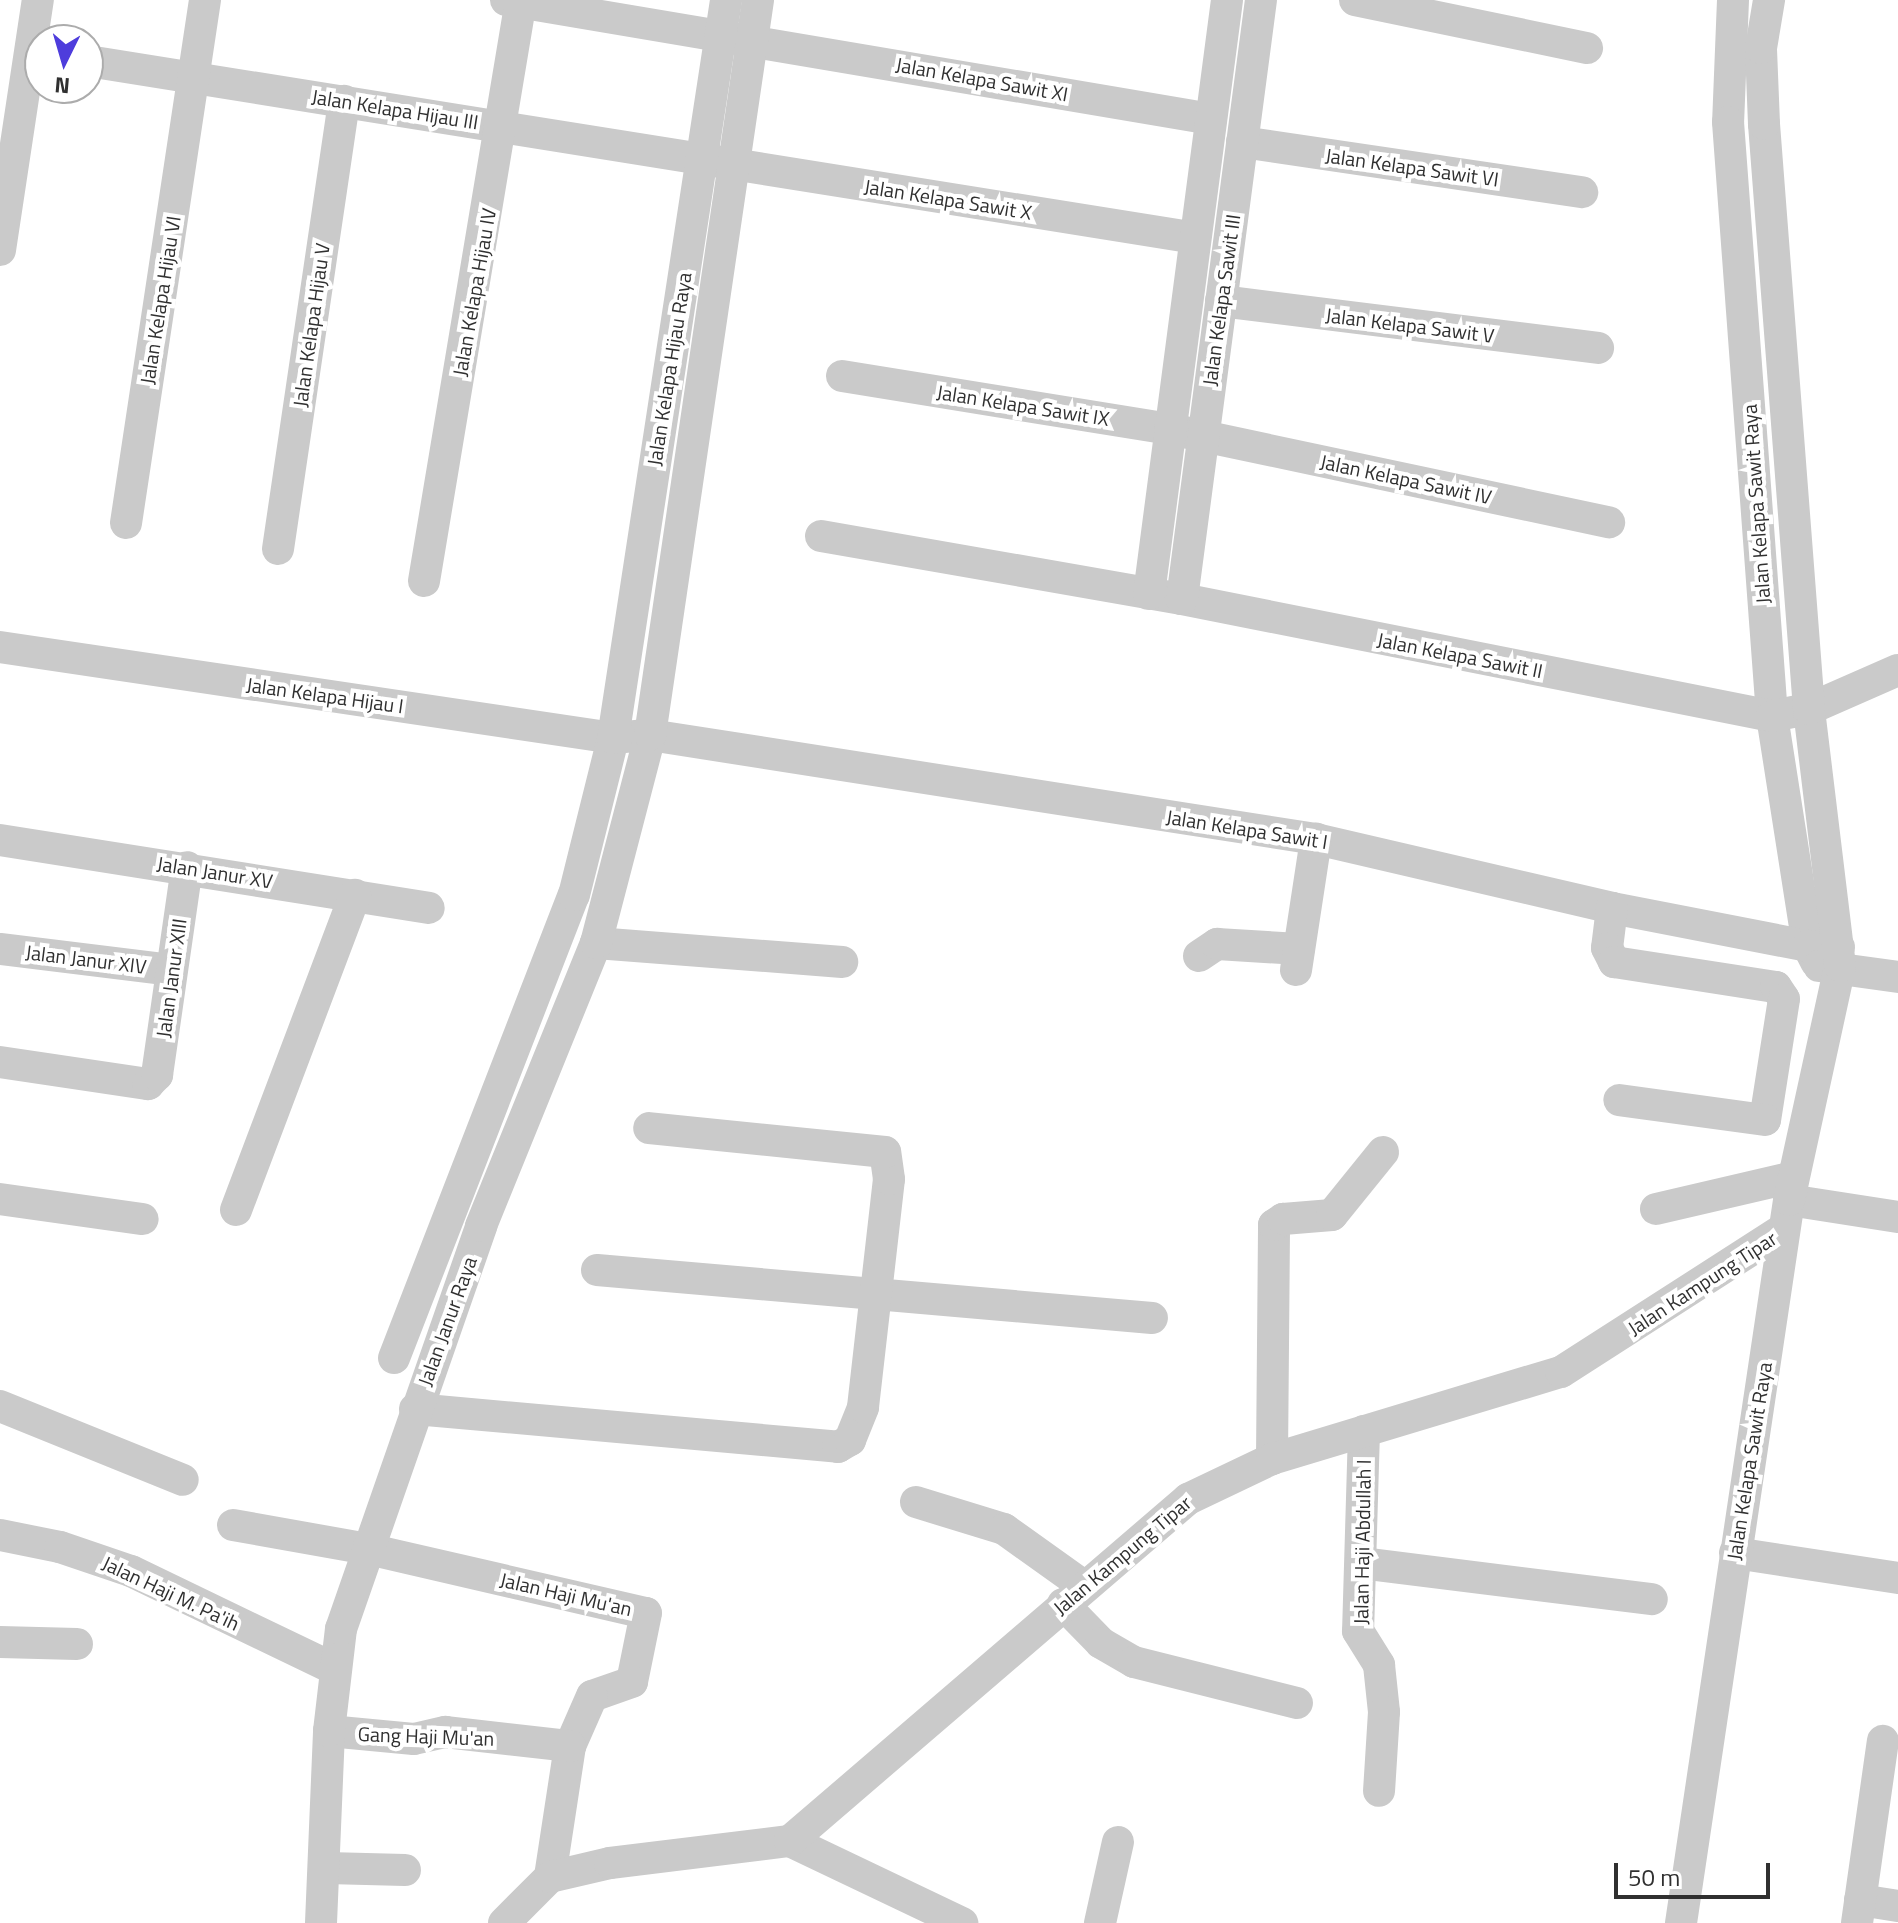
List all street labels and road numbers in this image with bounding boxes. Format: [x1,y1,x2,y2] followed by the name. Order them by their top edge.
[894,52,1070,106] street label: Jalan Kelapa Sawit XI
[310,84,480,134] street label: Jalan Kelapa Hijau III
[1324,143,1500,191] street label: Jalan Kelapa Sawit VI
[862,174,1034,224] street label: Jalan Kelapa Sawit X
[447,206,501,378] street label: Jalan Kelapa Hijau IV
[1197,213,1245,387] street label: Jalan Kelapa Sawit III
[135,214,185,386] street label: Jalan Kelapa Hijau VI
[288,241,334,409] street label: Jalan Kelapa Hijau V
[642,271,696,467] street label: Jalan Kelapa Hijau Raya
[1324,303,1496,347] street label: Jalan Kelapa Sawit V
[935,380,1111,430] street label: Jalan Kelapa Sawit IX
[1737,403,1775,605] street label: Jalan Kelapa Sawit Raya
[1318,449,1494,509] street label: Jalan Kelapa Sawit IV
[1375,627,1545,683] street label: Jalan Kelapa Sawit II
[245,672,405,718] street label: Jalan Kelapa Hijau I
[1165,804,1329,854] street label: Jalan Kelapa Sawit I
[155,851,275,893] street label: Jalan Janur XV
[151,917,191,1039] street label: Jalan Janur XIII
[24,940,148,978] street label: Jalan Janur XIV
[1623,1226,1781,1340] street label: Jalan Kampung Tipar
[413,1253,481,1389] street label: Jalan Janur Raya
[1722,1360,1776,1562] street label: Jalan Kelapa Sawit Raya
[1349,1459,1375,1625] street label: Jalan Haji Abdullah I
[1048,1490,1196,1620] street label: Jalan Kampung Tipar
[99,1551,243,1635] street label: Jalan Haji M. Pa'ih
[498,1567,634,1621] street label: Jalan Haji Mu'an
[357,1722,495,1750] street label: Gang Haji Mu'an

